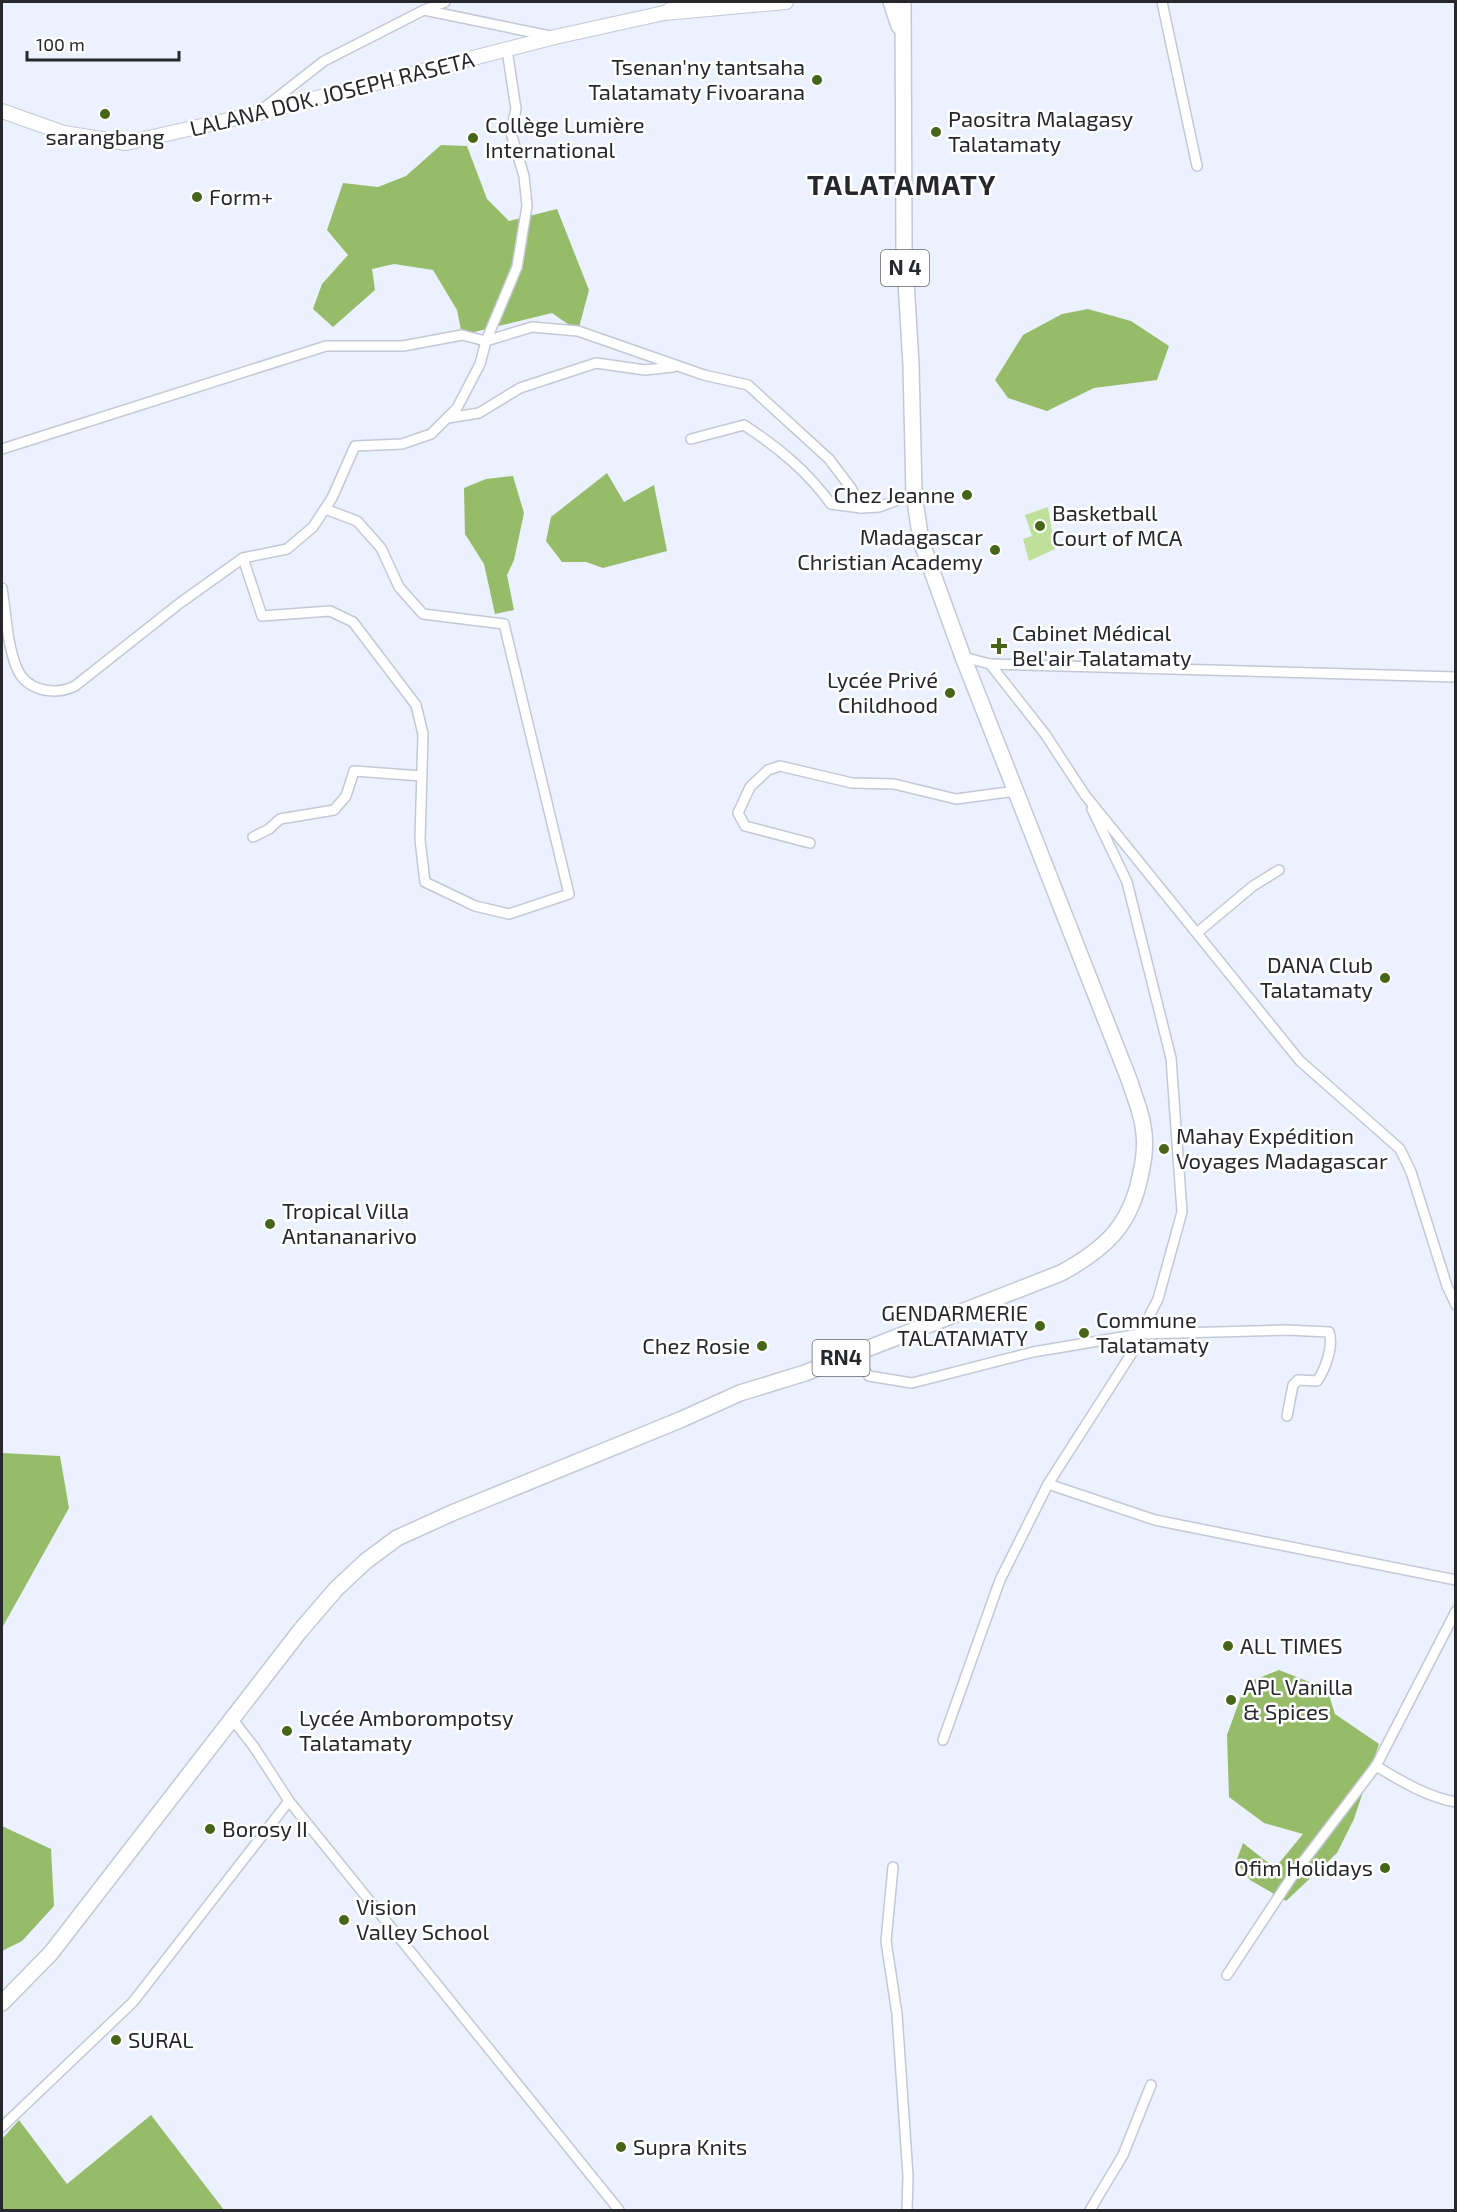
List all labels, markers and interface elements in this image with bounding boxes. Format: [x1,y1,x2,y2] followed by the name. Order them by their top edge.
[27,24,178,62] scale bar
[36,33,85,55] text: 100 m
[187,45,477,141] street label: LALANA DOK. JOSEPH RASETA
[588,53,805,104] place label: Tsenan'ny tantsaha Talatamaty Fivoarana
[810,73,824,87] marker: Tsenan'ny tantsaha Talatamaty Fivoarana
[948,105,1134,156] place label: Paositra Malagasy Talatamaty
[98,107,112,121] marker: sarangbang
[485,111,645,162] place label: Collège Lumière International
[46,123,164,149] place label: sarangbang
[929,125,943,139] marker: Paositra Malagasy Talatamaty
[466,131,480,145] marker: Collège Lumière International
[807,167,997,201] district label: TALATAMATY
[209,183,273,209] place label: Form+
[190,190,204,204] marker: Form+
[881,250,929,286] road number: N 4
[833,481,955,507] place label: Chez Jeanne
[960,488,974,502] marker: Chez Jeanne
[1052,499,1183,550] place label: Basketball Court of MCA
[1033,519,1047,533] marker: Basketball Court of MCA
[797,523,983,574] place label: Madagascar Christian Academy
[988,543,1002,557] marker: Madagascar Christian Academy
[1012,619,1192,670] place label: Cabinet Médical Bel'air Talatamaty
[990,637,1008,655] marker: Cabinet Médical Bel'air Talatamaty
[827,666,938,717] place label: Lycée Privé Childhood
[943,686,957,700] marker: Lycée Privé Childhood
[1260,951,1373,1002] place label: DANA Club Talatamaty
[1378,971,1392,985] marker: DANA Club Talatamaty
[1176,1122,1388,1173] place label: Mahay Expédition Voyages Madagascar
[1157,1142,1171,1156] marker: Mahay Expédition Voyages Madagascar
[282,1197,417,1248] place label: Tropical Villa Antananarivo
[263,1217,277,1231] marker: Tropical Villa Antananarivo
[881,1299,1028,1350] place label: GENDARMERIE TALATAMATY
[1096,1306,1210,1357] place label: Commune Talatamaty
[1033,1319,1047,1333] marker: GENDARMERIE TALATAMATY
[1077,1326,1091,1340] marker: Commune Talatamaty
[642,1332,750,1358] place label: Chez Rosie
[755,1339,769,1353] marker: Chez Rosie
[812,1340,870,1376] road number: RN4
[1240,1632,1343,1658] place label: ALL TIMES
[1221,1639,1235,1653] marker: ALL TIMES
[1243,1673,1353,1724] place label: APL Vanilla & Spices
[1224,1693,1238,1707] marker: APL Vanilla & Spices
[299,1704,514,1755] place label: Lycée Amborompotsy Talatamaty
[280,1724,294,1738] marker: Lycée Amborompotsy Talatamaty
[222,1815,308,1841] place label: Borosy II
[203,1822,217,1836] marker: Borosy II
[1234,1854,1373,1880] place label: Ofim Holidays
[1378,1861,1392,1875] marker: Ofim Holidays
[356,1893,490,1944] place label: Vision Valley School
[337,1913,351,1927] marker: Vision Valley School
[128,2026,194,2052] place label: SURAL
[109,2033,123,2047] marker: SURAL
[633,2133,747,2159] place label: Supra Knits
[614,2140,628,2154] marker: Supra Knits

